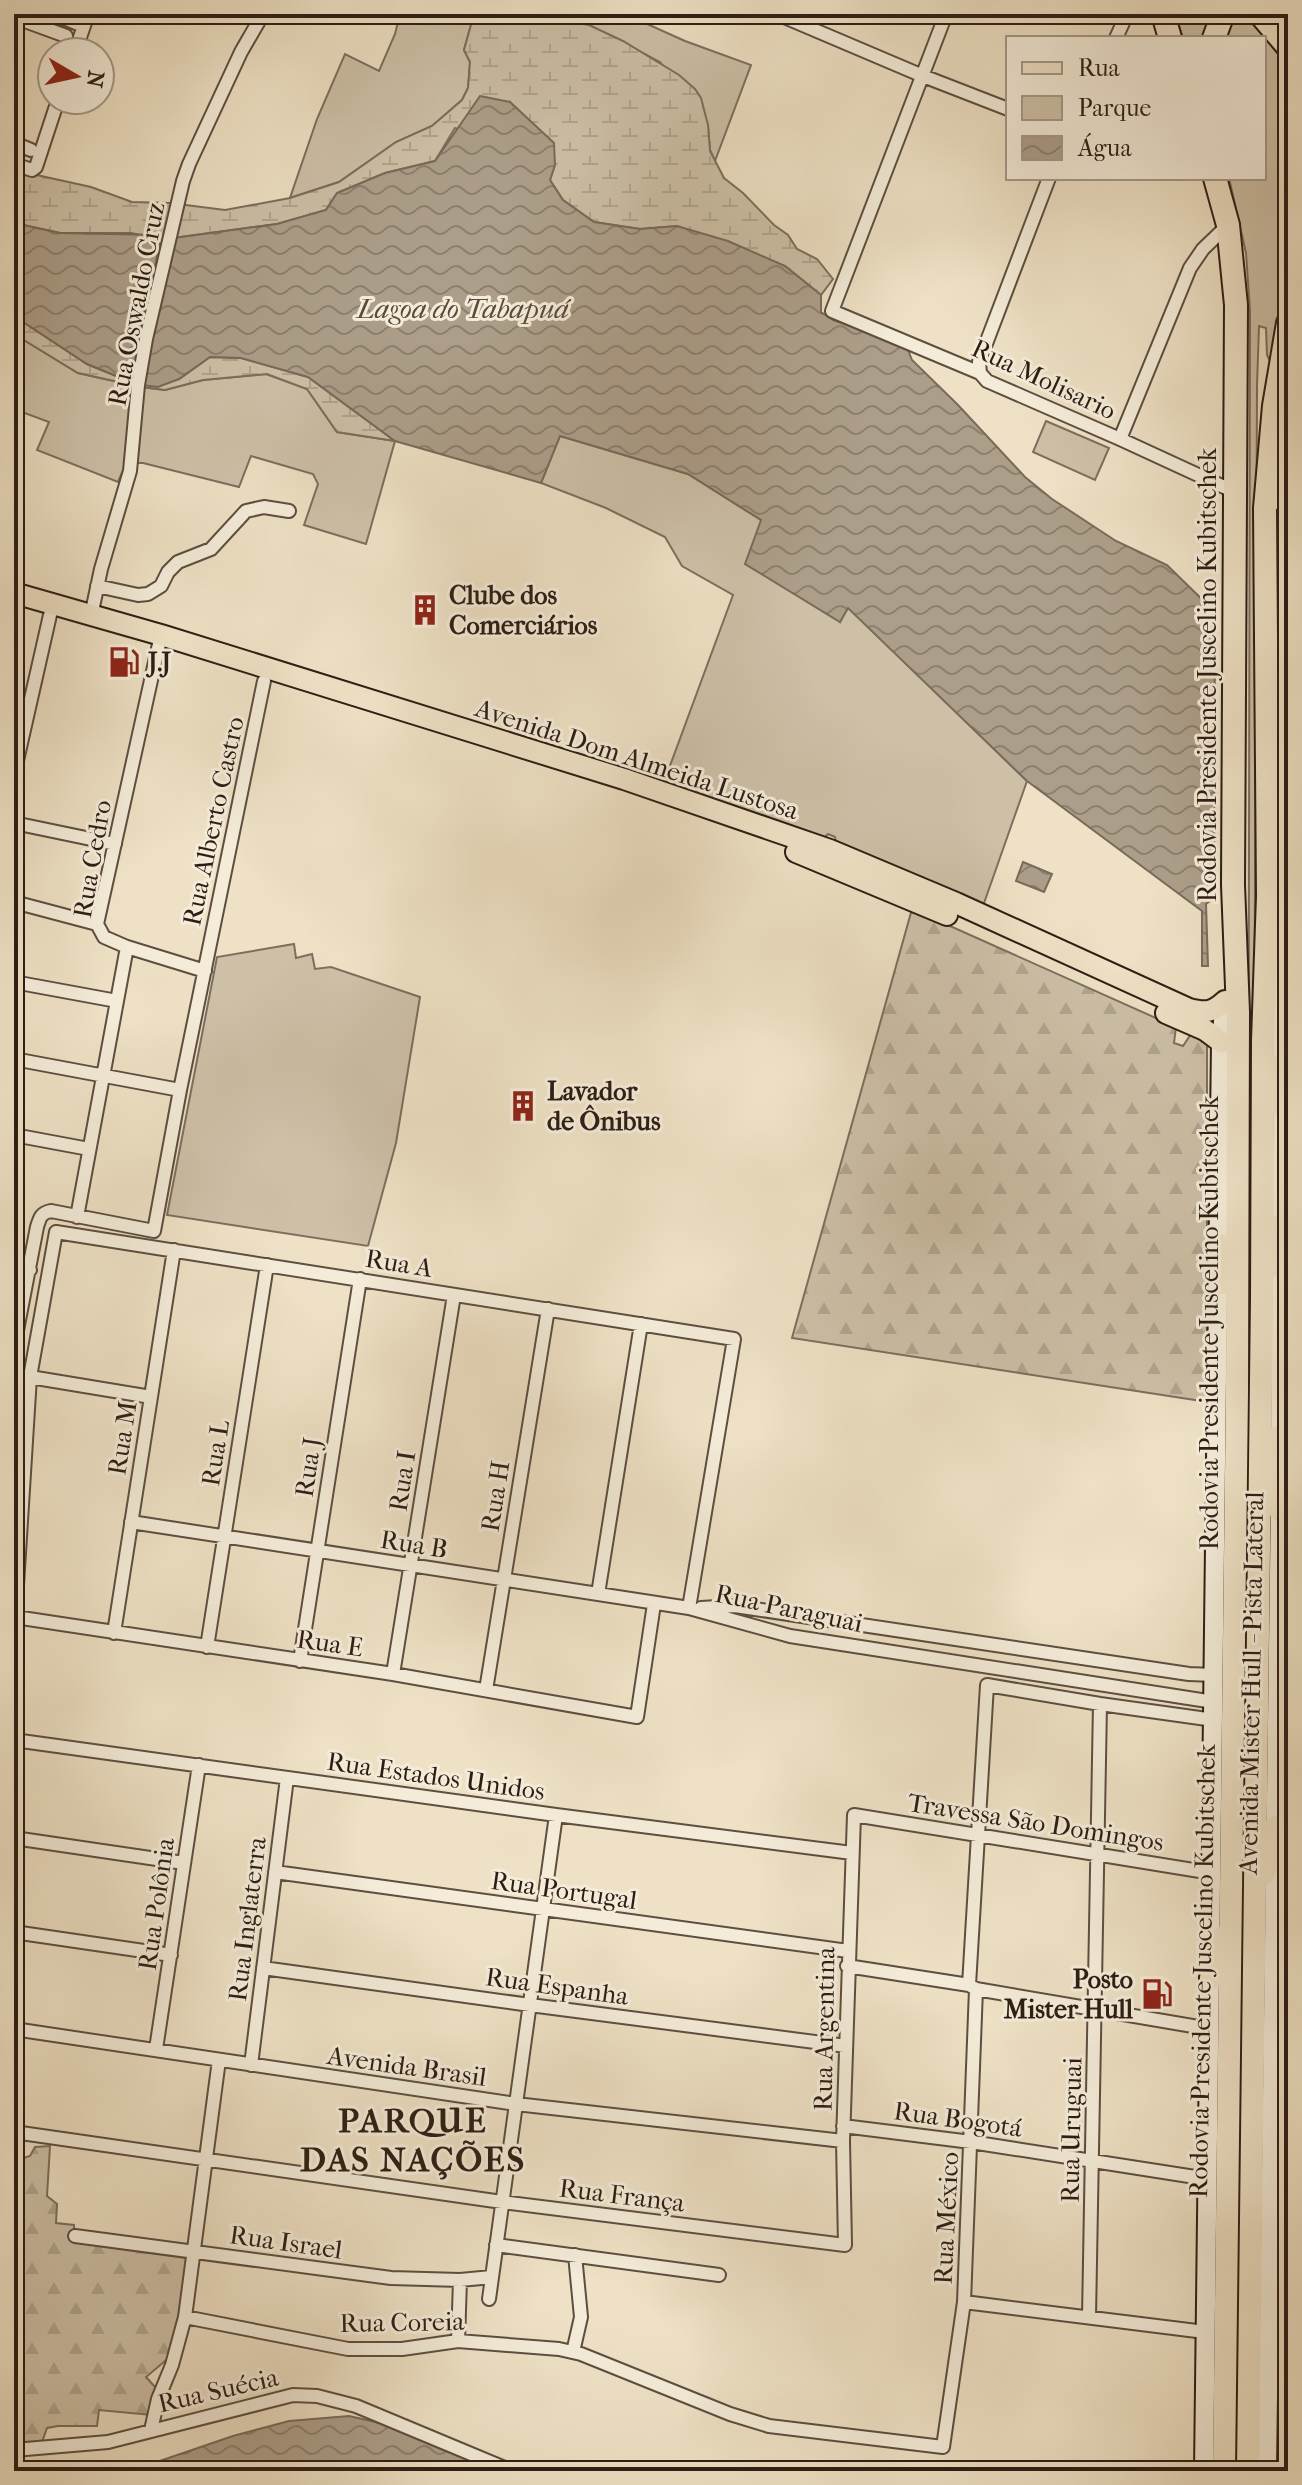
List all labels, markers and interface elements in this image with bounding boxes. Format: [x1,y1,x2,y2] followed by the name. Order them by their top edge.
[36,36,116,116] north arrow
[1006,36,1266,180] legend
[1078,54,1121,82] text: Rua
[81,69,109,90] text: N
[1078,94,1151,122] text: Parque
[1077,133,1132,162] text: Água
[102,200,171,408] street label: Rua Oswaldo Cruz
[355,292,572,325] water label: Lagoa do Tabapuá
[967,333,1121,426] street label: Rua Molisario
[1192,447,1223,902] street label: Rodovia Presidente Juscelino Kubitschek
[449,580,598,641] place label: Clube dos Comerciários
[408,593,442,627] building icon: Clube dos Comerciários
[107,645,141,679] fuel station icon: J.J
[145,647,171,678] place label: J.J
[470,692,803,827] street label: Avenida Dom Almeida Lustosa
[176,714,251,928] street label: Rua Alberto Castro
[67,798,118,921] street label: Rua Cedro
[547,1076,661,1137] place label: Lavador de Ônibus
[506,1089,540,1123] building icon: Lavador de Ônibus
[1194,1095,1225,1550] street label: Rodovia Presidente Juscelino Kubitschek
[363,1243,436,1284] street label: Rua A
[101,1399,144,1477] street label: Rua M
[195,1418,236,1488] street label: Rua L
[288,1435,329,1499] street label: Rua J
[382,1449,423,1514] street label: Rua I
[475,1458,516,1534] street label: Rua H
[1233,1491,1270,1876] street label: Avenida Mister Hull - Pista Lateral
[378,1524,450,1565] street label: Rua B
[712,1578,866,1639] street label: Rua Paraguai
[295,1624,365,1663] street label: Rua E
[1183,1743,1222,2198] street label: Rodovia Presidente Juscelino Kubitschek
[325,1746,547,1807] street label: Rua Estados Unidos
[906,1787,1166,1858] street label: Travessa São Domingos
[222,1834,273,2003] street label: Rua Inglaterra
[132,1835,181,1972] street label: Rua Polônia
[489,1865,639,1916] street label: Rua Portugal
[808,1946,841,2111] street label: Rua Argentina
[483,1961,631,2012] street label: Rua Espanha
[1004,1964,1134,2025] place label: Posto Mister Hull
[1140,1977,1174,2011] fuel station icon: Posto Mister Hull
[324,2040,489,2093] street label: Avenida Brasil
[1055,2057,1088,2203] street label: Rua Uruguai
[892,2095,1025,2144] street label: Rua Bogotá
[300,2101,526,2180] district label: PARQUE DAS NAÇÕES
[928,2151,965,2285] street label: Rua México
[557,2172,687,2219] street label: Rua França
[228,2219,344,2266] street label: Rua Israel
[339,2306,466,2339] street label: Rua Coreia
[155,2361,282,2419] street label: Rua Suécia

